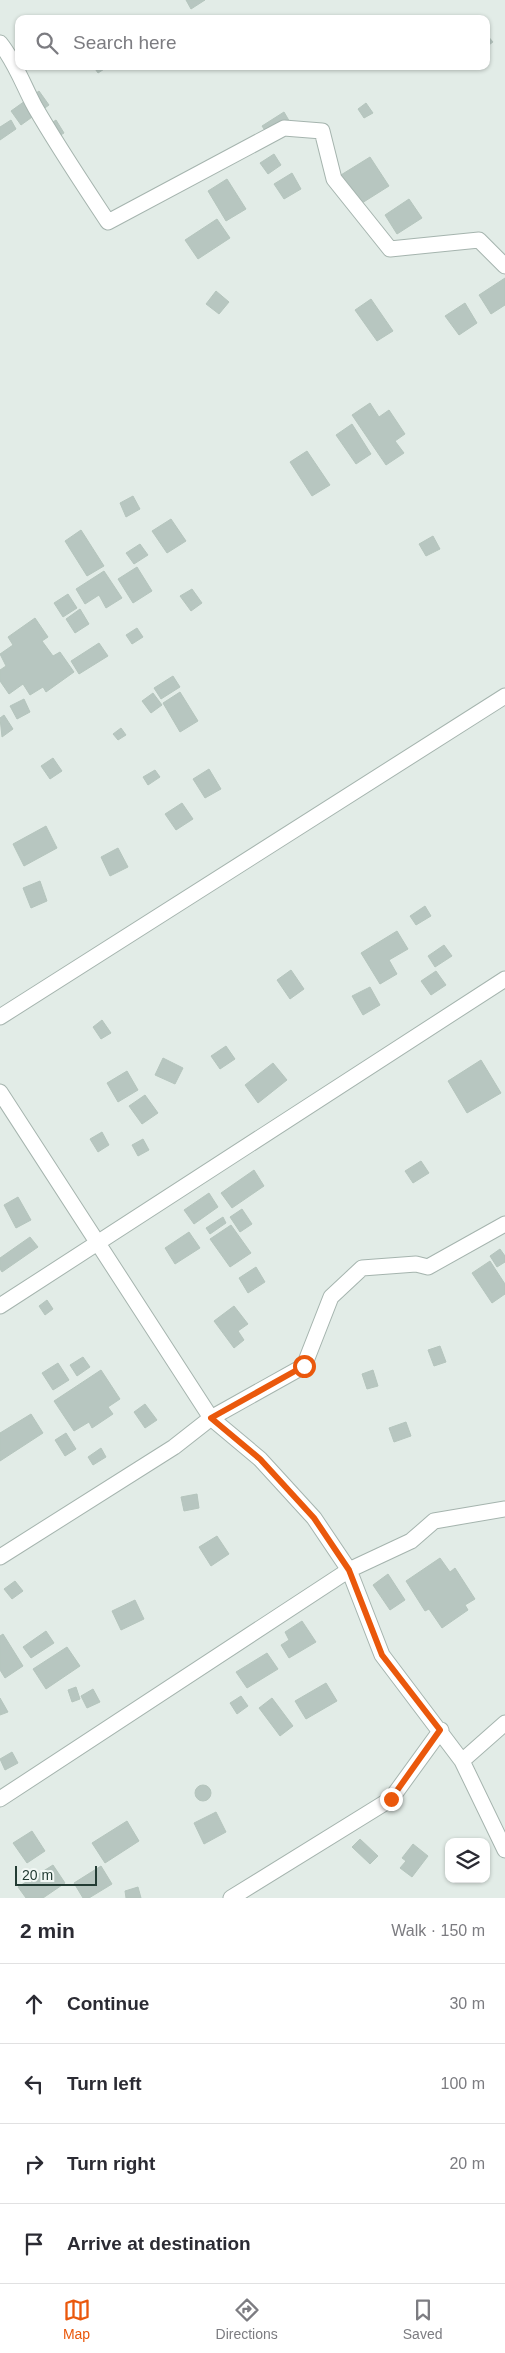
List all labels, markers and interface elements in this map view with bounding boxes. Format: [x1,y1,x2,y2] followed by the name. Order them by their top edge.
[15,15,490,70] search box
[33,29,61,57] icon: search
[73,32,177,53] text: Search here
[293,1355,316,1378] route start
[380,1788,403,1811] route end
[445,1838,490,1883] map controls
[445,1838,490,1883] button: layers
[15,1863,98,1886] scale bar
[22,1867,53,1883] text: 20 m
[20,1919,75,1942] text: 2 min
[391,1922,485,1939] text: Walk · 150 m
[20,1990,48,2018] icon: ahead
[67,1993,149,2014] text: Continue
[449,1995,485,2012] text: 30 m
[20,2070,48,2098] icon: left
[67,2073,142,2094] text: Turn left
[441,2075,485,2092] text: 100 m
[20,2150,48,2178] icon: right
[67,2153,155,2174] text: Turn right
[449,2155,485,2172] text: 20 m
[20,2230,48,2258] icon: arrive
[67,2233,251,2254] text: Arrive at destination
[63,2296,91,2342] tab: Map
[216,2296,278,2342] tab: Directions
[403,2296,442,2342] tab: Saved

